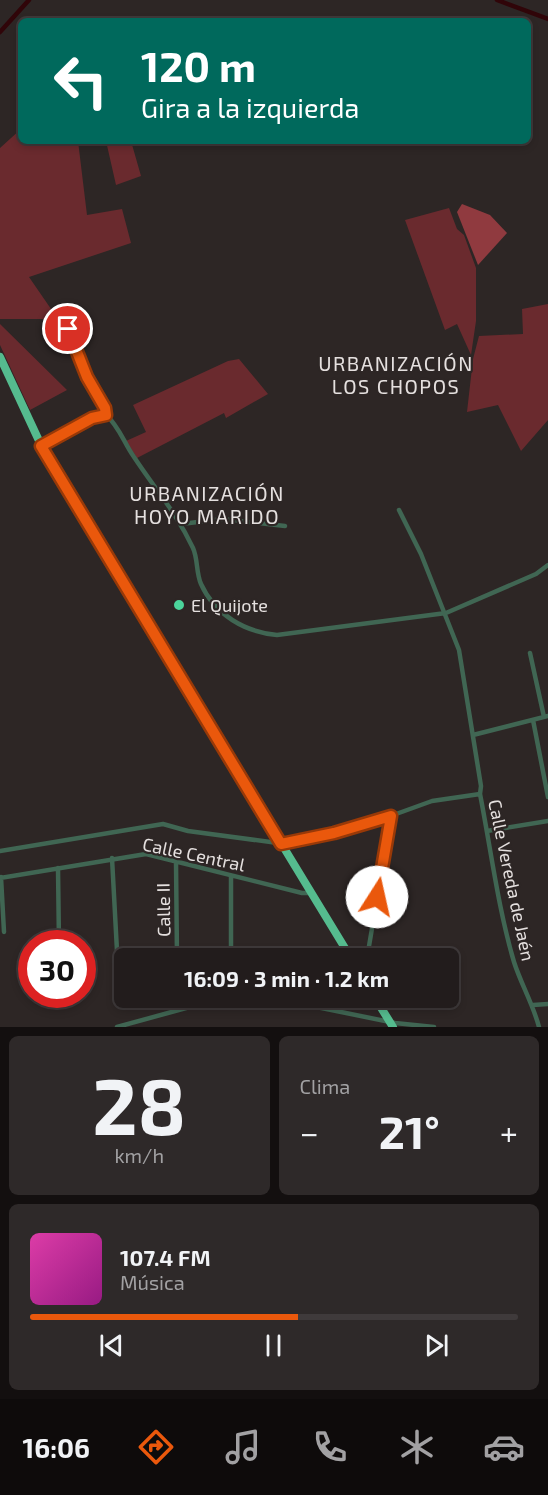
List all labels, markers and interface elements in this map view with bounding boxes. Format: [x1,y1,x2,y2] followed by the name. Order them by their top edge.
[141,40,256,90] text: 120 m
[42,42,120,120] icon: left
[141,91,359,123] text: Gira a la izquierda
[42,303,93,354] pin
[51,312,84,345] icon: arrive
[318,351,474,398] district label: URBANIZACIÓN LOS CHOPOS
[129,481,285,528] district label: URBANIZACIÓN HOYO MARIDO
[191,594,268,616] place label: El Quijote
[172,598,186,612] marker: El Quijote
[484,797,540,963] street label: Calle Vereda de Jaén
[141,832,248,876] street label: Calle Central
[345,865,409,929] position arrow
[152,883,174,937] street label: Calle II
[18,930,96,1008] speed limit sign: 30
[184,965,389,991] text: 16:09 · 3 min · 1.2 km
[92,1057,186,1151] text: 28
[300,1074,350,1098] text: Clima
[379,1104,440,1158] text: 21°
[300,1112,319,1152] text: −
[500,1112,518,1152] text: +
[114,1143,164,1167] text: km/h
[120,1244,211,1270] text: 107.4 FM
[120,1270,185,1294] text: Música
[95,1329,128,1362] icon: previous
[257,1329,290,1362] icon: pause
[420,1329,453,1362] icon: next
[135,1426,177,1468] icon: directions
[222,1426,264,1468] icon: music
[309,1426,351,1468] icon: phone
[396,1426,438,1468] icon: climate
[483,1426,525,1468] icon: car
[23,1431,90,1463] text: 16:06

